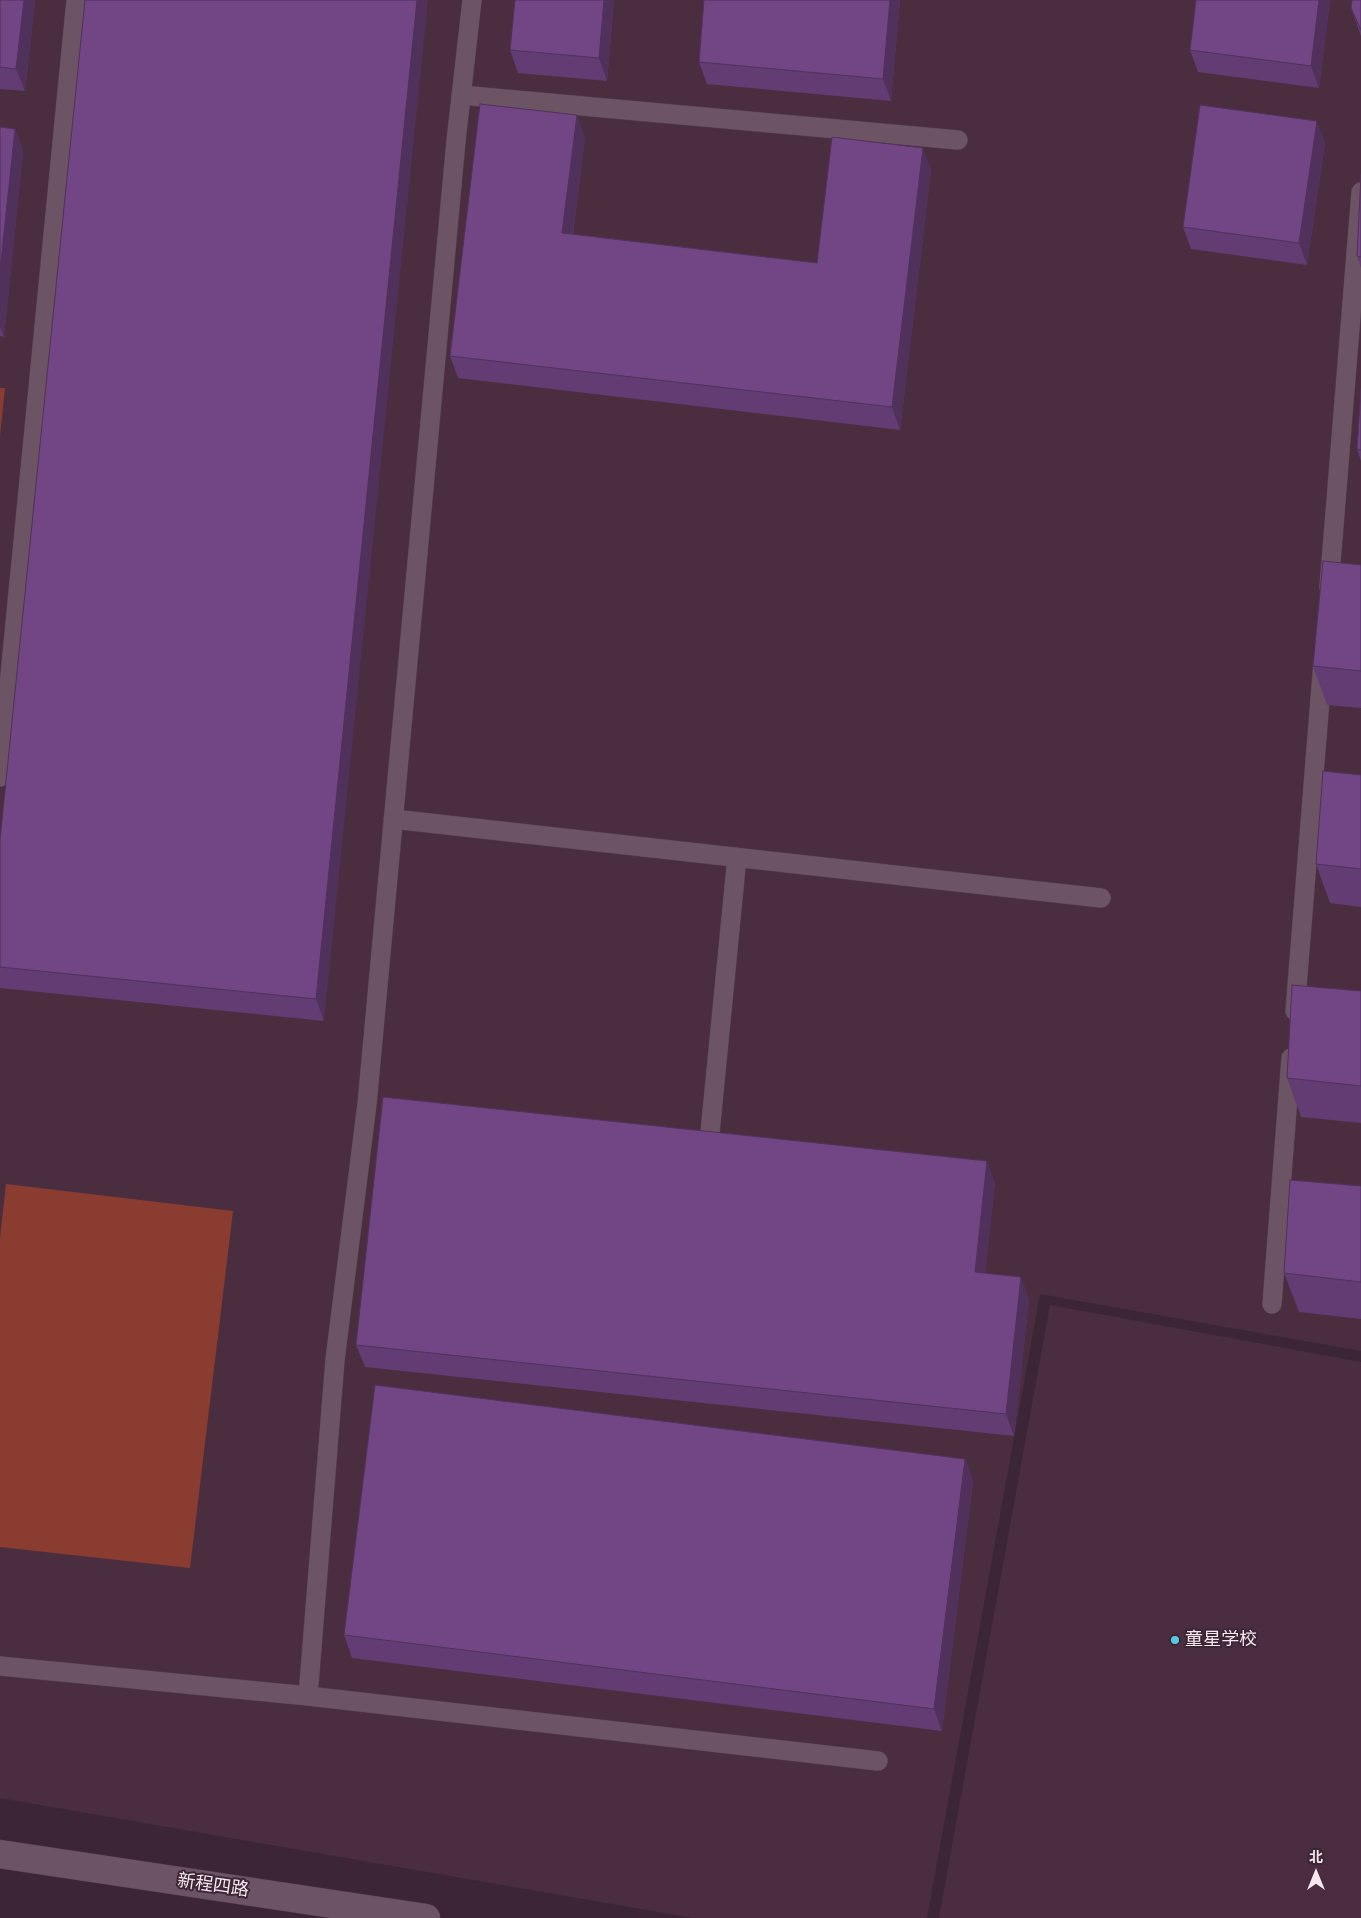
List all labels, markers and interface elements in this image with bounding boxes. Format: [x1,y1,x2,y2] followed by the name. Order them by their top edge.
[1185,1629,1257,1651] place label: 童星学校
[1169,1634,1181,1646] marker: 童星学校
[1291,1848,1341,1898] north arrow
[1309,1849,1323,1866] text: 北
[176,1870,250,1902] street label: 新程四路

